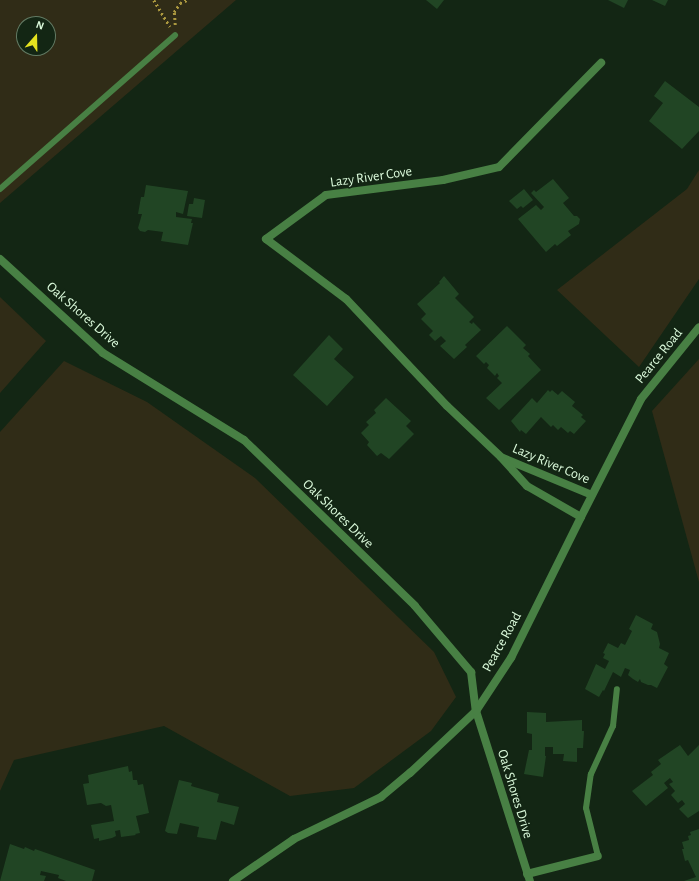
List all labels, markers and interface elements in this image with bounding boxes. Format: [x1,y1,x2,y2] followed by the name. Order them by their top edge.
[16,16,56,56] north arrow
[34,19,45,32] text: N
[329,163,413,191] street label: Lazy River Cove
[43,278,123,352] street label: Oak Shores Drive
[632,325,686,387] street label: Pearce Road
[510,440,592,488] street label: Lazy River Cove
[299,476,377,552] street label: Oak Shores Drive
[479,609,525,675] street label: Pearce Road
[494,748,536,840] street label: Oak Shores Drive

